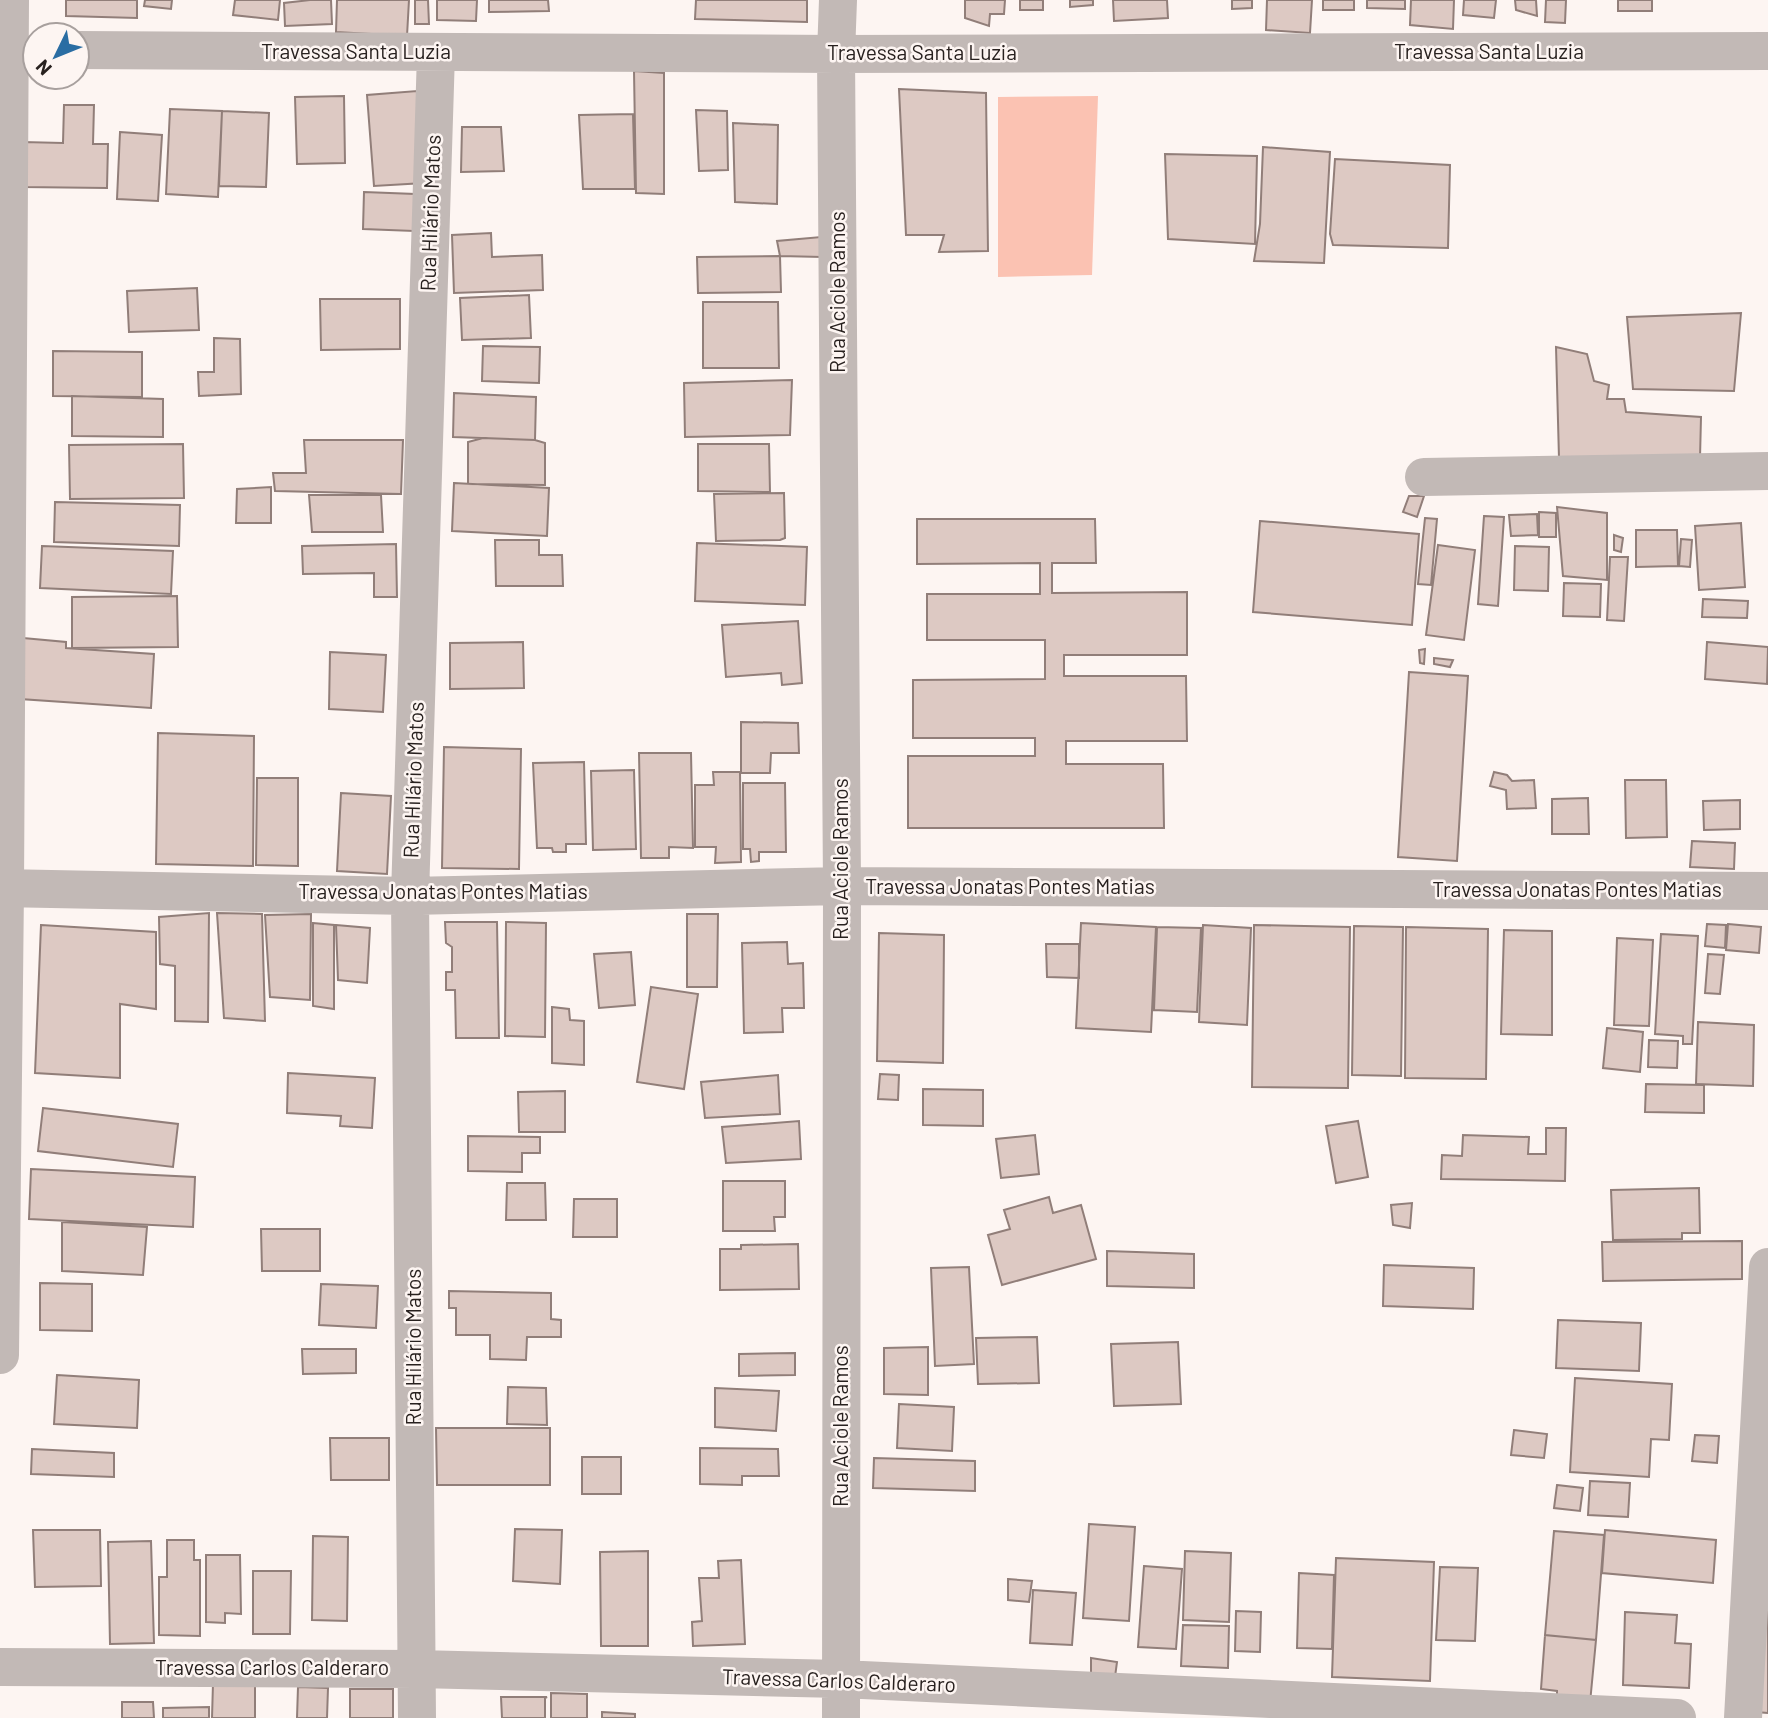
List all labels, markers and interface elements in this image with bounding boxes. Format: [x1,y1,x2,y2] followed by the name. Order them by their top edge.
[21,21,91,91] north arrow
[261,38,451,63] street label: Travessa Santa Luzia
[1394,38,1584,63] street label: Travessa Santa Luzia
[827,39,1017,64] street label: Travessa Santa Luzia
[30,55,56,80] text: N
[414,134,445,292] street label: Rua Hilário Matos
[824,211,849,373] street label: Rua Aciole Ramos
[397,701,428,859] street label: Rua Hilário Matos
[827,778,852,940] street label: Rua Aciole Ramos
[865,873,1155,898] street label: Travessa Jonatas Pontes Matias
[1432,876,1722,901] street label: Travessa Jonatas Pontes Matias
[298,878,588,903] street label: Travessa Jonatas Pontes Matias
[400,1269,425,1425] street label: Rua Hilário Matos
[827,1345,852,1507] street label: Rua Aciole Ramos
[155,1654,389,1679] street label: Travessa Carlos Calderaro
[722,1663,957,1696] street label: Travessa Carlos Calderaro

